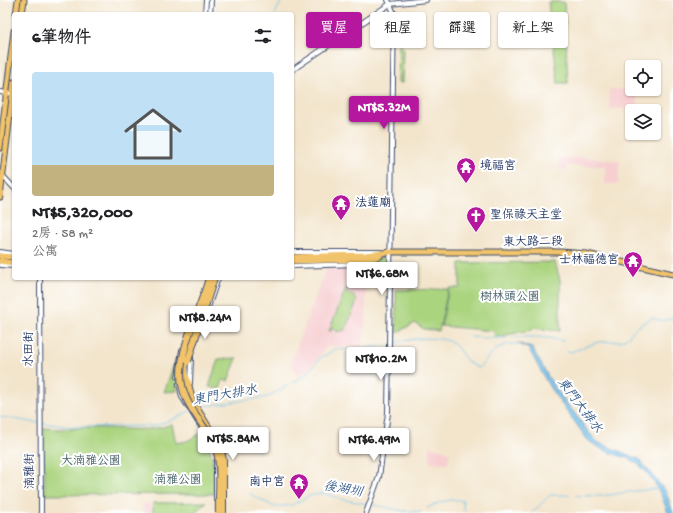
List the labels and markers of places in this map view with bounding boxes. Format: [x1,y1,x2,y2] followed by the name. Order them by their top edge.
[343,96,425,130] pin: NT$5.32M
[455,156,477,184] temple icon: 境福宮
[480,159,516,174] place label: 境福宮
[330,193,352,221] temple icon: 法蓮廟
[355,196,391,211] place label: 法蓮廟
[465,205,487,233] church icon: 聖保祿天主堂
[490,208,562,223] place label: 聖保祿天主堂
[622,250,644,278] temple icon: 士林福德宮
[559,252,619,268] place label: 士林福德宮
[341,262,423,296] pin: NT$6.68M
[164,306,246,340] pin: NT$8.24M
[340,347,422,381] pin: NT$10.2M
[192,427,274,461] pin: NT$5.84M
[333,428,415,462] pin: NT$6.49M
[288,472,310,500] temple icon: 南中宮
[249,475,285,490] place label: 南中宮

